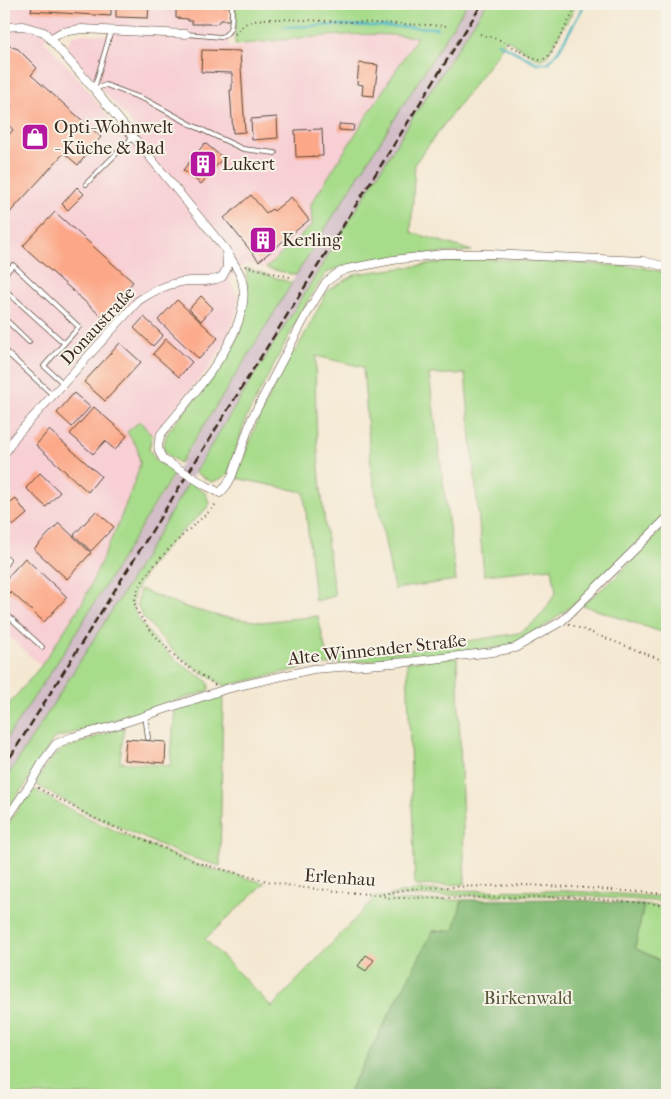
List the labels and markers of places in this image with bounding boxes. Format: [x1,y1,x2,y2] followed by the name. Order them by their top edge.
[54,117,174,159] place label: Opti-Wohnwelt - Küche & Bad
[20,122,50,152] shop icon: Opti-Wohnwelt - Küche & Bad
[188,149,218,179] building icon: Lukert
[222,154,276,175] place label: Lukert
[248,225,278,255] building icon: Kerling
[282,230,342,251] place label: Kerling

